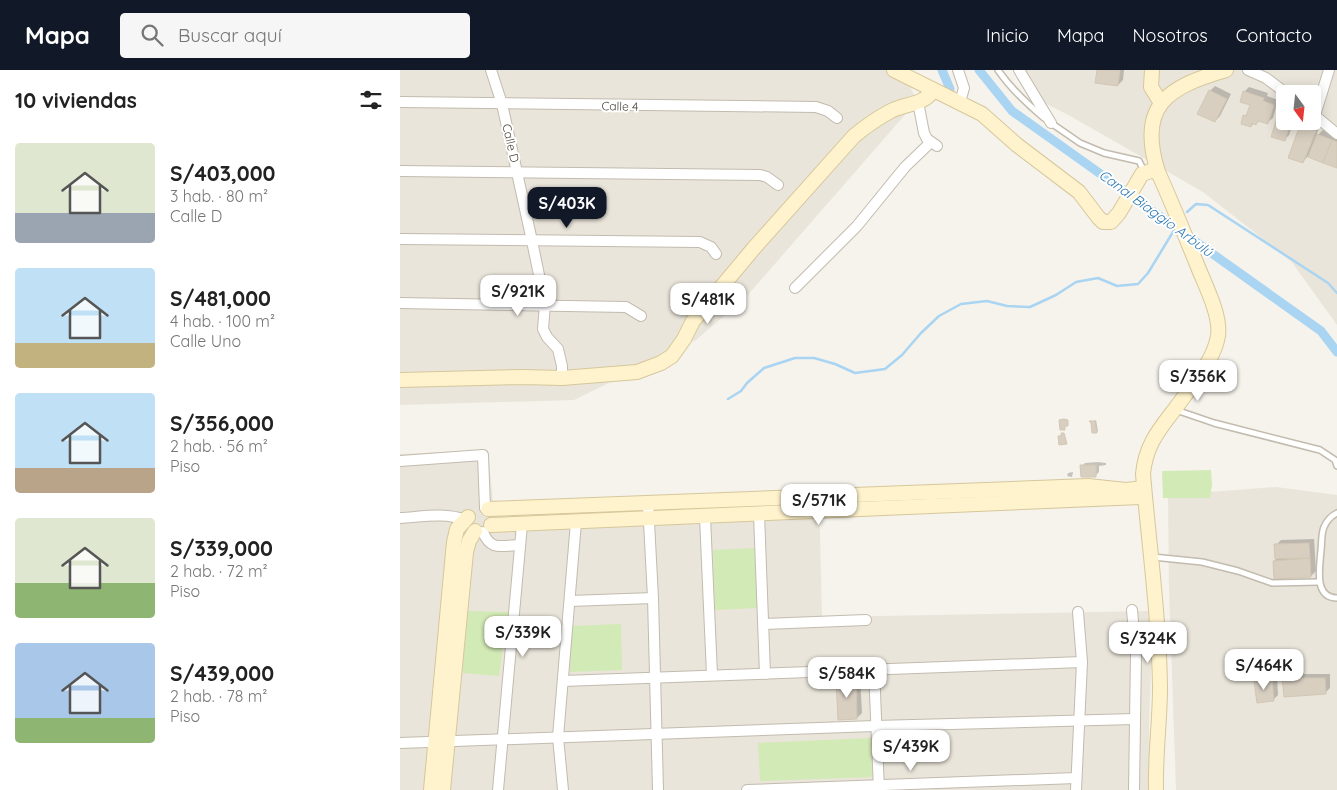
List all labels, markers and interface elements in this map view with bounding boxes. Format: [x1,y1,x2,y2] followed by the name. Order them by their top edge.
[120,13,470,58] search box
[25,20,90,50] text: Mapa
[138,21,166,49] icon: search
[178,23,282,47] text: Buscar aquí
[986,24,1029,47] text: Inicio
[1057,24,1105,47] text: Mapa
[1133,24,1208,47] text: Nosotros
[1236,24,1312,47] text: Contacto
[1276,85,1321,130] north arrow
[1276,85,1321,130] map controls
[357,86,385,114] icon: filters
[15,87,137,113] text: 10 viviendas
[601,98,639,114] street label: Calle 4
[499,122,523,164] street label: Calle D
[170,160,275,186] text: S/403,000
[55,163,115,223] icon: home
[1095,166,1217,261] water label: Canal Biaggio Arbulú
[170,186,268,206] text: 3 hab. · 80 m²
[526,186,608,229] pin: S/403K
[539,193,595,213] text: S/403K
[170,206,222,226] text: Calle D
[477,274,559,317] pin: S/921K
[491,281,545,301] text: S/921K
[667,282,749,325] pin: S/481K
[170,285,271,311] text: S/481,000
[55,288,115,348] icon: home
[681,289,735,309] text: S/481K
[170,311,275,331] text: 4 hab. · 100 m²
[170,331,241,351] text: Calle Uno
[1157,360,1239,402] pin: S/356K
[1170,366,1226,386] text: S/356K
[170,410,274,436] text: S/356,000
[55,413,115,473] icon: home
[170,436,268,456] text: 2 hab. · 56 m²
[170,456,200,476] text: Piso
[778,484,860,526] pin: S/571K
[792,490,846,510] text: S/571K
[170,535,273,561] text: S/339,000
[55,538,115,598] icon: home
[170,561,268,581] text: 2 hab. · 72 m²
[170,581,200,601] text: Piso
[482,616,564,658] pin: S/339K
[495,622,551,642] text: S/339K
[1107,622,1189,664] pin: S/324K
[1120,628,1176,648] text: S/324K
[1223,648,1305,691] pin: S/464K
[1236,655,1292,675] text: S/464K
[806,656,888,699] pin: S/584K
[170,660,274,686] text: S/439,000
[55,663,115,723] icon: home
[819,663,875,683] text: S/584K
[170,686,267,706] text: 2 hab. · 78 m²
[170,706,200,726] text: Piso
[870,730,952,772] pin: S/439K
[883,736,939,756] text: S/439K

